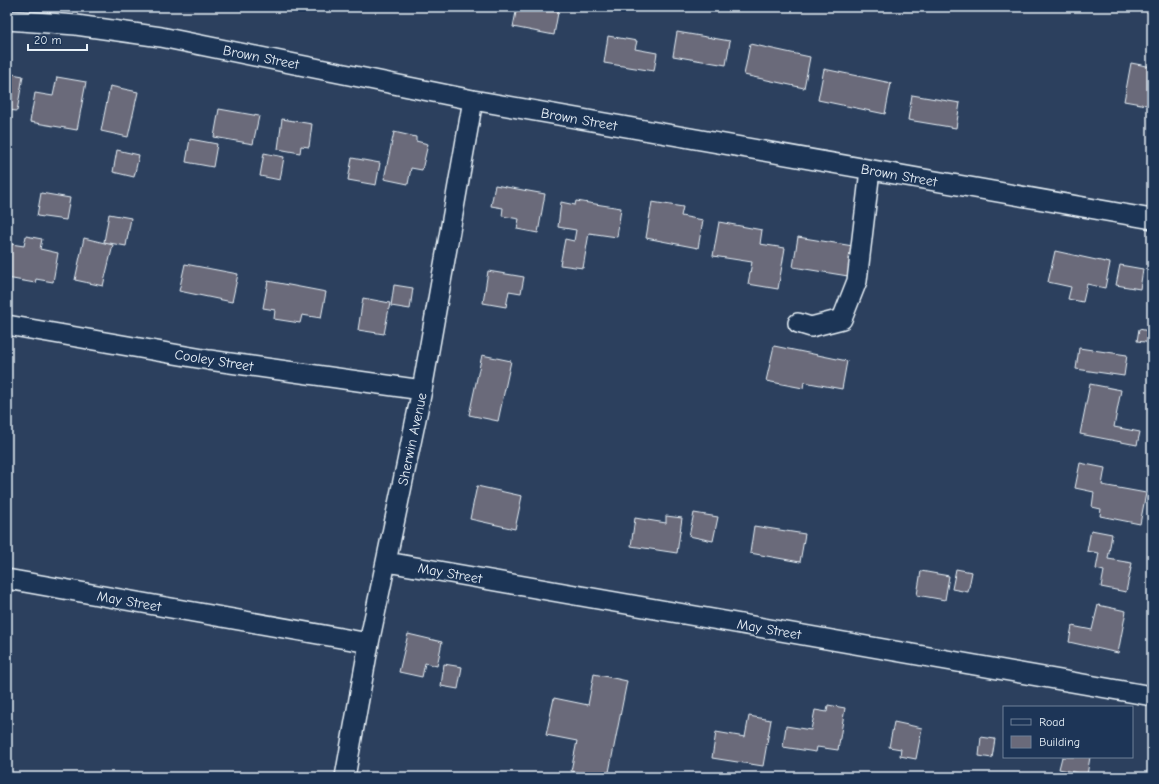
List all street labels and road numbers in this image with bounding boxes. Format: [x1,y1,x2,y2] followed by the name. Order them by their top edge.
[221,42,301,73] street label: Brown Street
[539,104,619,135] street label: Brown Street
[859,160,939,191] street label: Brown Street
[173,346,255,375] street label: Cooley Street
[394,391,431,487] street label: Sherwin Avenue
[416,559,484,588] street label: May Street
[95,587,163,616] street label: May Street
[735,615,803,644] street label: May Street

